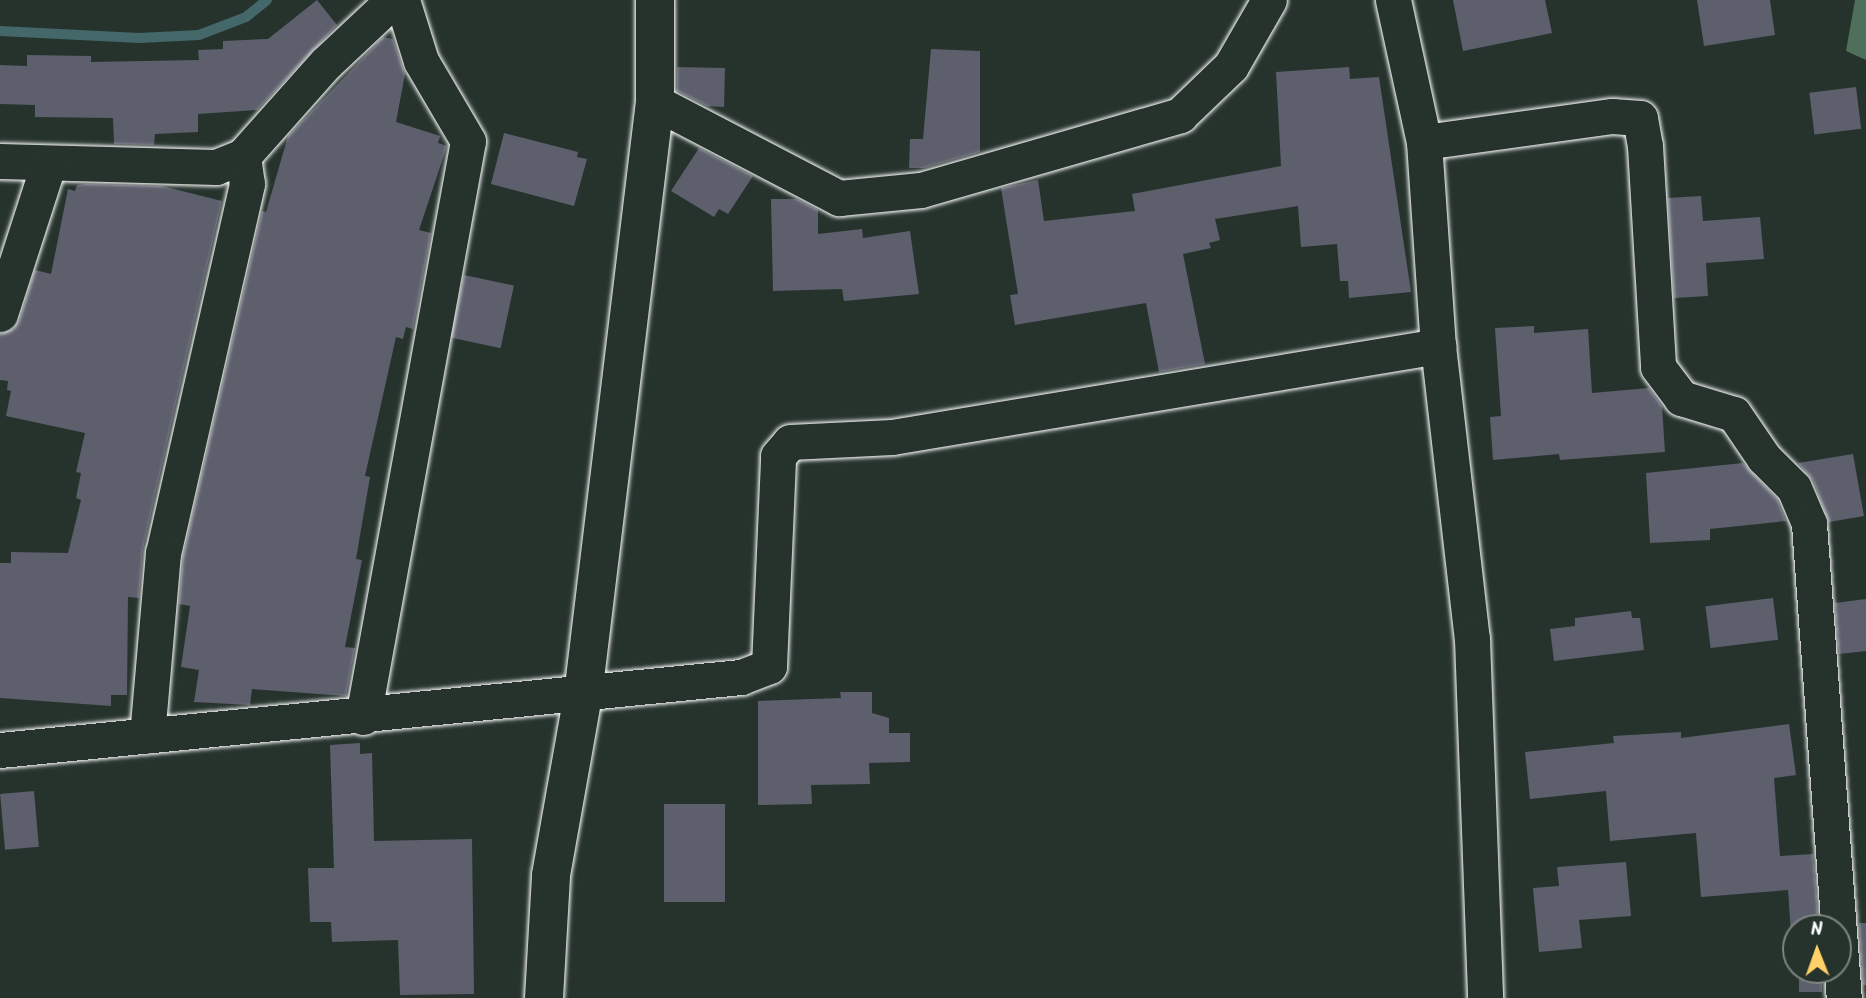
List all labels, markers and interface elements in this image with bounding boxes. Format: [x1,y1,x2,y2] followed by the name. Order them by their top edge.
[1782,914,1852,984] north arrow
[1810,915,1823,945] text: N

